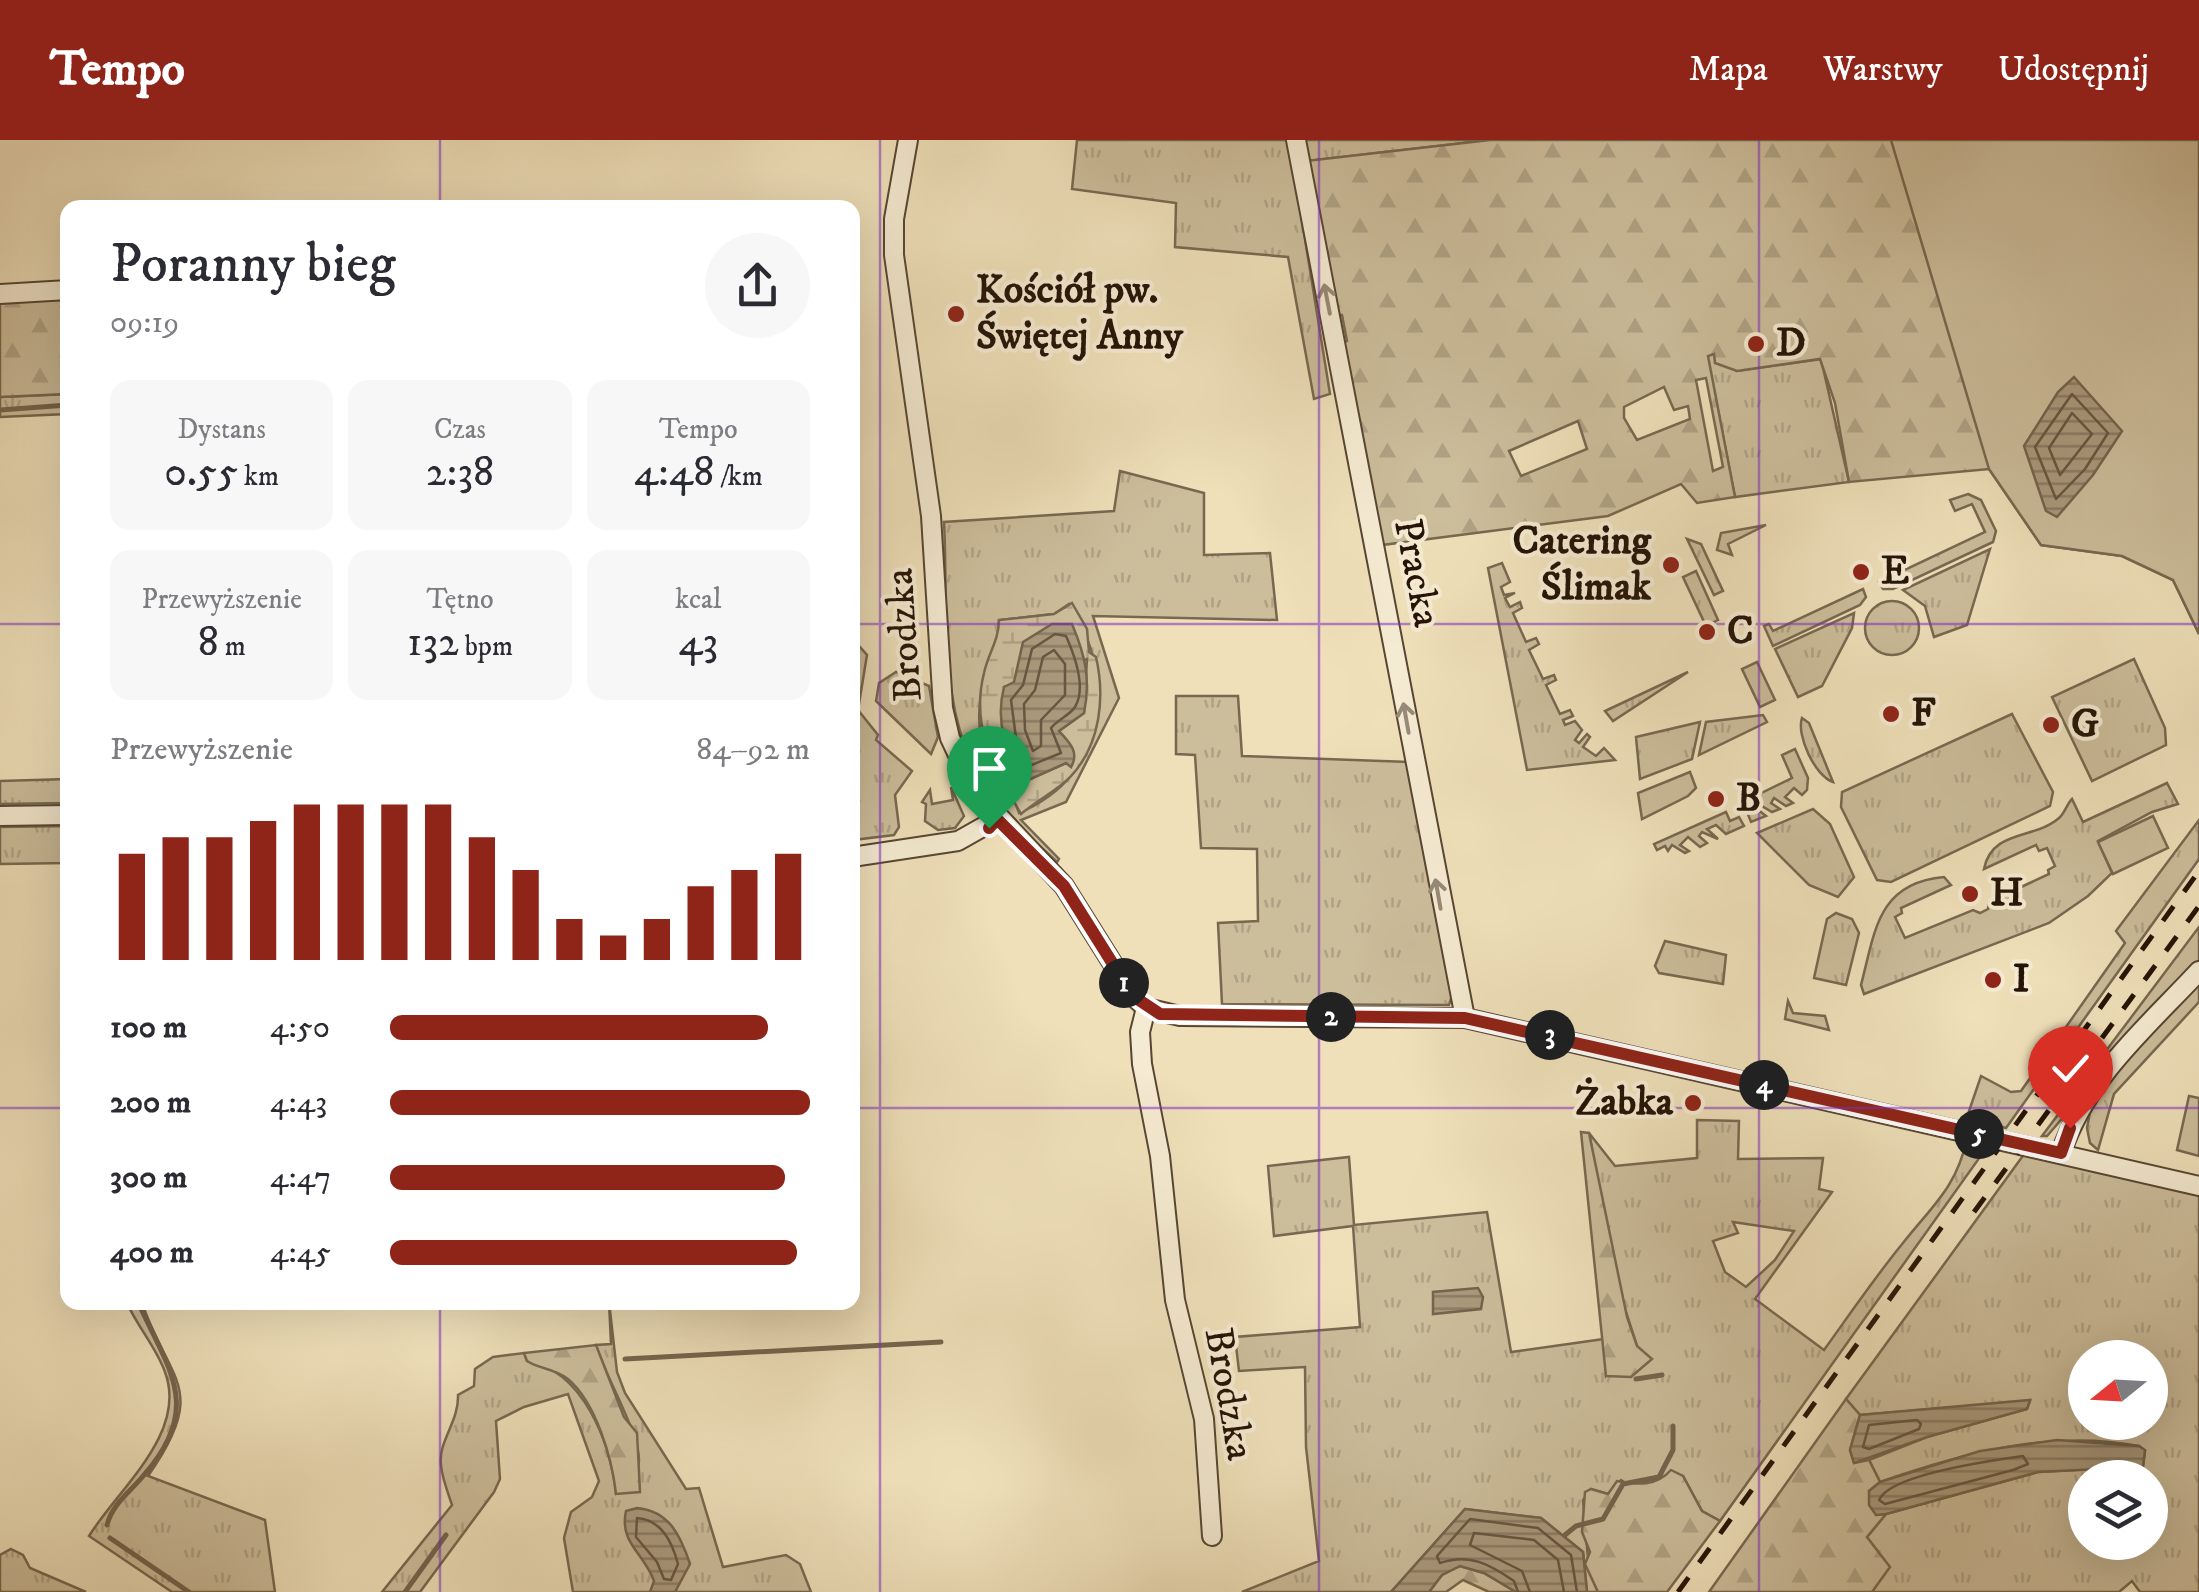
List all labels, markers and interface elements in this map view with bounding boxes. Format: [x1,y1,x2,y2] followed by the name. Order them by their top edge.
[50,40,185,100] text: Tempo
[1689,48,1768,92] text: Mapa
[1823,48,1943,92] text: Warstwy
[1998,48,2149,92] text: Udostępnij
[110,231,396,300] text: Poranny bieg
[705,233,810,338] button: share
[976,266,1184,362] place label: Kościół pw. Świętej Anny
[1317,284,1336,316] one-way arrow
[110,303,179,343] text: 09:19
[945,303,967,325] marker: Kościół pw. Świętej Anny
[1776,319,1806,369] place label: D
[1745,333,1767,355] marker: D
[177,412,266,447] text: Dystans
[434,412,486,447] text: Czas
[659,412,738,447] text: Tempo
[164,447,238,499] text: 0.55
[426,447,494,499] text: 2:38
[634,447,714,499] text: 4:48
[238,459,279,494] text: km
[714,459,763,494] text: /km
[1381,515,1451,631] street label: Pracka
[1512,517,1653,613] place label: Catering Ślimak
[1881,547,1909,597] place label: E
[1660,554,1682,576] marker: Catering Ślimak
[1850,561,1872,583] marker: E
[875,567,935,703] street label: Brodzka
[142,582,302,617] text: Przewyższenie
[426,582,494,617] text: Tętno
[675,582,721,617] text: kcal
[1727,607,1754,657] place label: C
[198,617,219,669] text: 8
[407,617,459,669] text: 132
[678,617,718,669] text: 43
[1696,621,1718,643] marker: C
[219,629,246,664] text: m
[459,629,513,664] text: bpm
[1911,689,1936,739] place label: F
[2071,700,2099,750] place label: G
[1396,702,1415,735] one-way arrow
[1880,703,1902,725] marker: F
[2040,714,2062,736] marker: G
[947,726,1032,829] pin
[110,730,293,770] text: Przewyższenie
[696,730,810,770] text: 84–92 m
[962,741,1017,796] icon: arrive
[1736,774,1761,824] place label: B
[1705,788,1727,810] marker: B
[1990,869,2024,919] place label: H
[1428,878,1447,911] one-way arrow
[1959,883,1981,905] marker: H
[2013,955,2029,1005] place label: I
[1099,958,1149,1008] pin: 1
[1119,965,1129,1000] text: 1
[1982,969,2004,991] marker: I
[1306,992,1356,1042] pin: 2
[1324,999,1338,1034] text: 2
[110,1008,187,1048] text: 100 m
[270,1008,330,1048] text: 4:50
[1525,1010,1575,1060] pin: 3
[1545,1017,1555,1052] text: 3
[2028,1026,2113,1129] pin
[2043,1041,2098,1096] icon: check
[1739,1060,1789,1110] pin: 4
[1756,1067,1772,1102] text: 4
[1575,1077,1674,1128] place label: Żabka
[110,1083,191,1123] text: 200 m
[270,1083,327,1123] text: 4:43
[1682,1092,1704,1114] marker: Żabka
[1954,1109,2004,1159] pin: 5
[1972,1116,1986,1151] text: 5
[110,1158,187,1198] text: 300 m
[270,1158,331,1198] text: 4:47
[110,1233,194,1273] text: 400 m
[270,1233,331,1273] text: 4:45
[1192,1324,1264,1464] street label: Brodzka
[2068,1340,2168,1440] north arrow
[2068,1340,2168,1560] map controls
[2068,1460,2168,1560] button: layers

